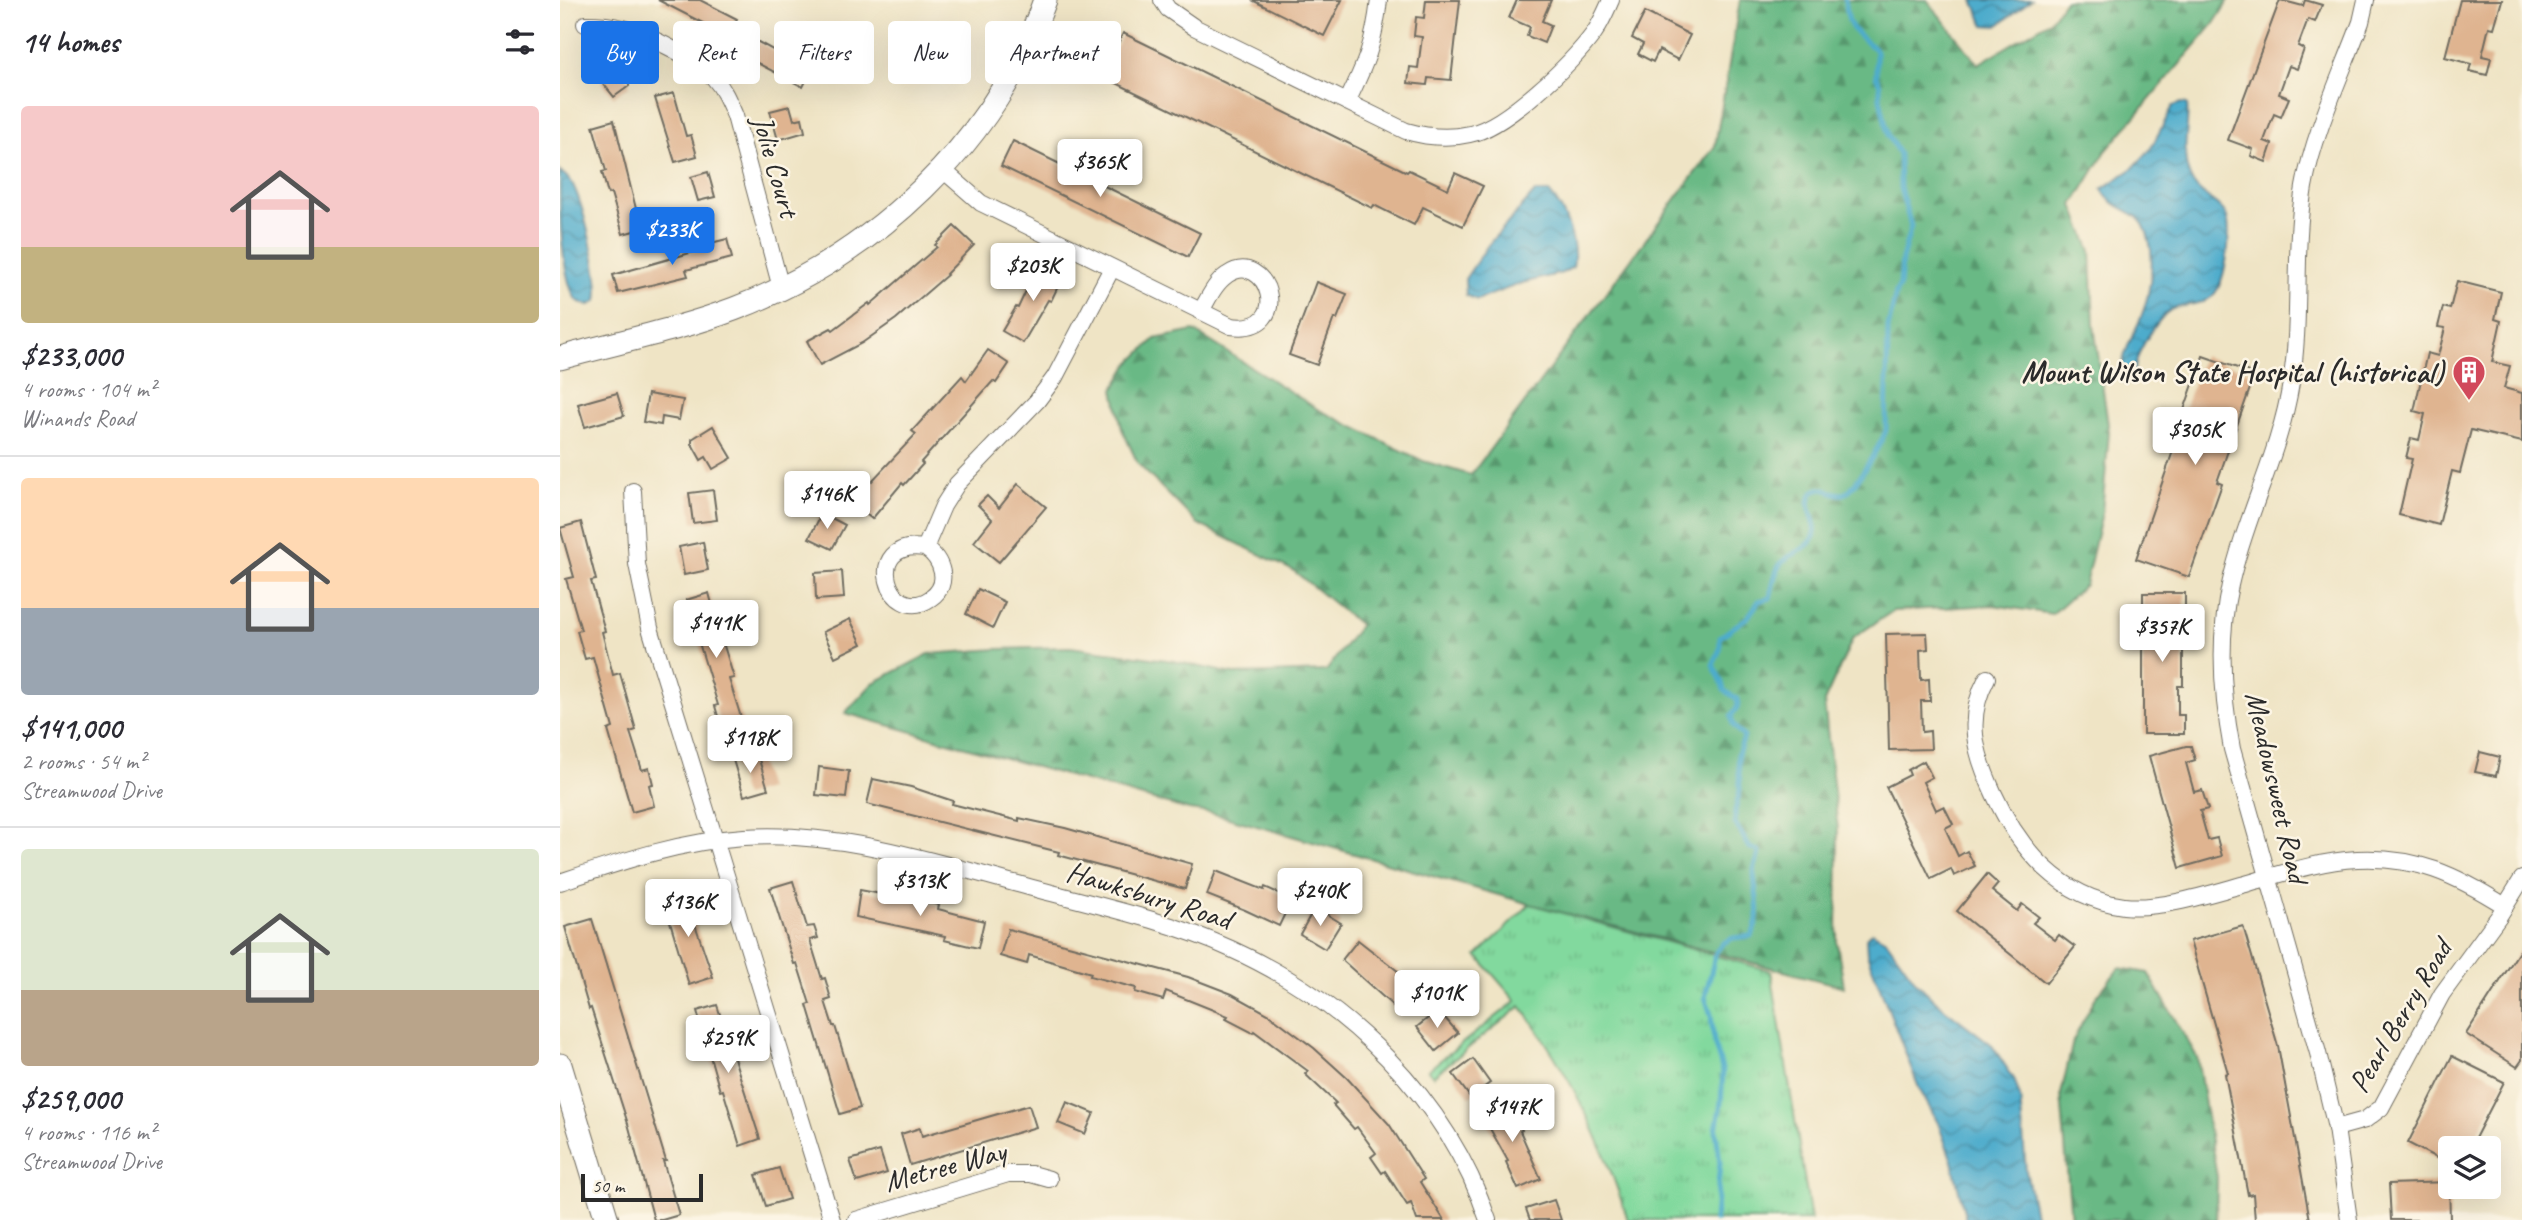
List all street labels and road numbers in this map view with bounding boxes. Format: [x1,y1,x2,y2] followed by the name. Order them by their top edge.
[743,109,809,224] street label: Jolie Court
[2237,688,2318,890] street label: Meadowsweet Road
[1062,852,1240,939] street label: Hawksbury Road
[2340,929,2463,1099] street label: Pearl Berry Road
[880,1131,1012,1200] street label: Metree Way

